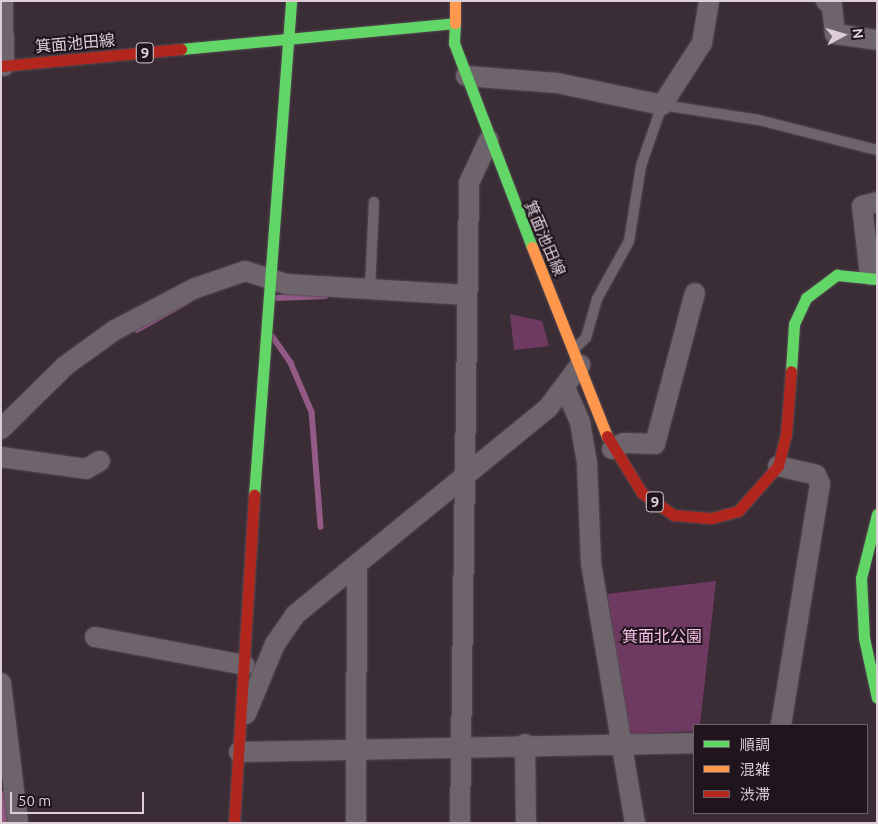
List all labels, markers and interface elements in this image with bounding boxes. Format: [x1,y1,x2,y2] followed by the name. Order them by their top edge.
[818,10,868,60] north arrow
[849,27,866,39] text: N
[34,30,116,56] street label: 箕面池田線
[135,40,155,66] road number: 9
[521,197,569,279] street label: 箕面池田線
[645,490,665,514] road number: 9
[622,626,702,646] park label: 箕面北公園
[693,724,868,814] legend
[740,736,770,753] text: 順調
[740,761,770,778] text: 混雑
[12,782,146,814] scale bar
[740,786,770,803] text: 渋滞
[18,792,51,809] text: 50 m

